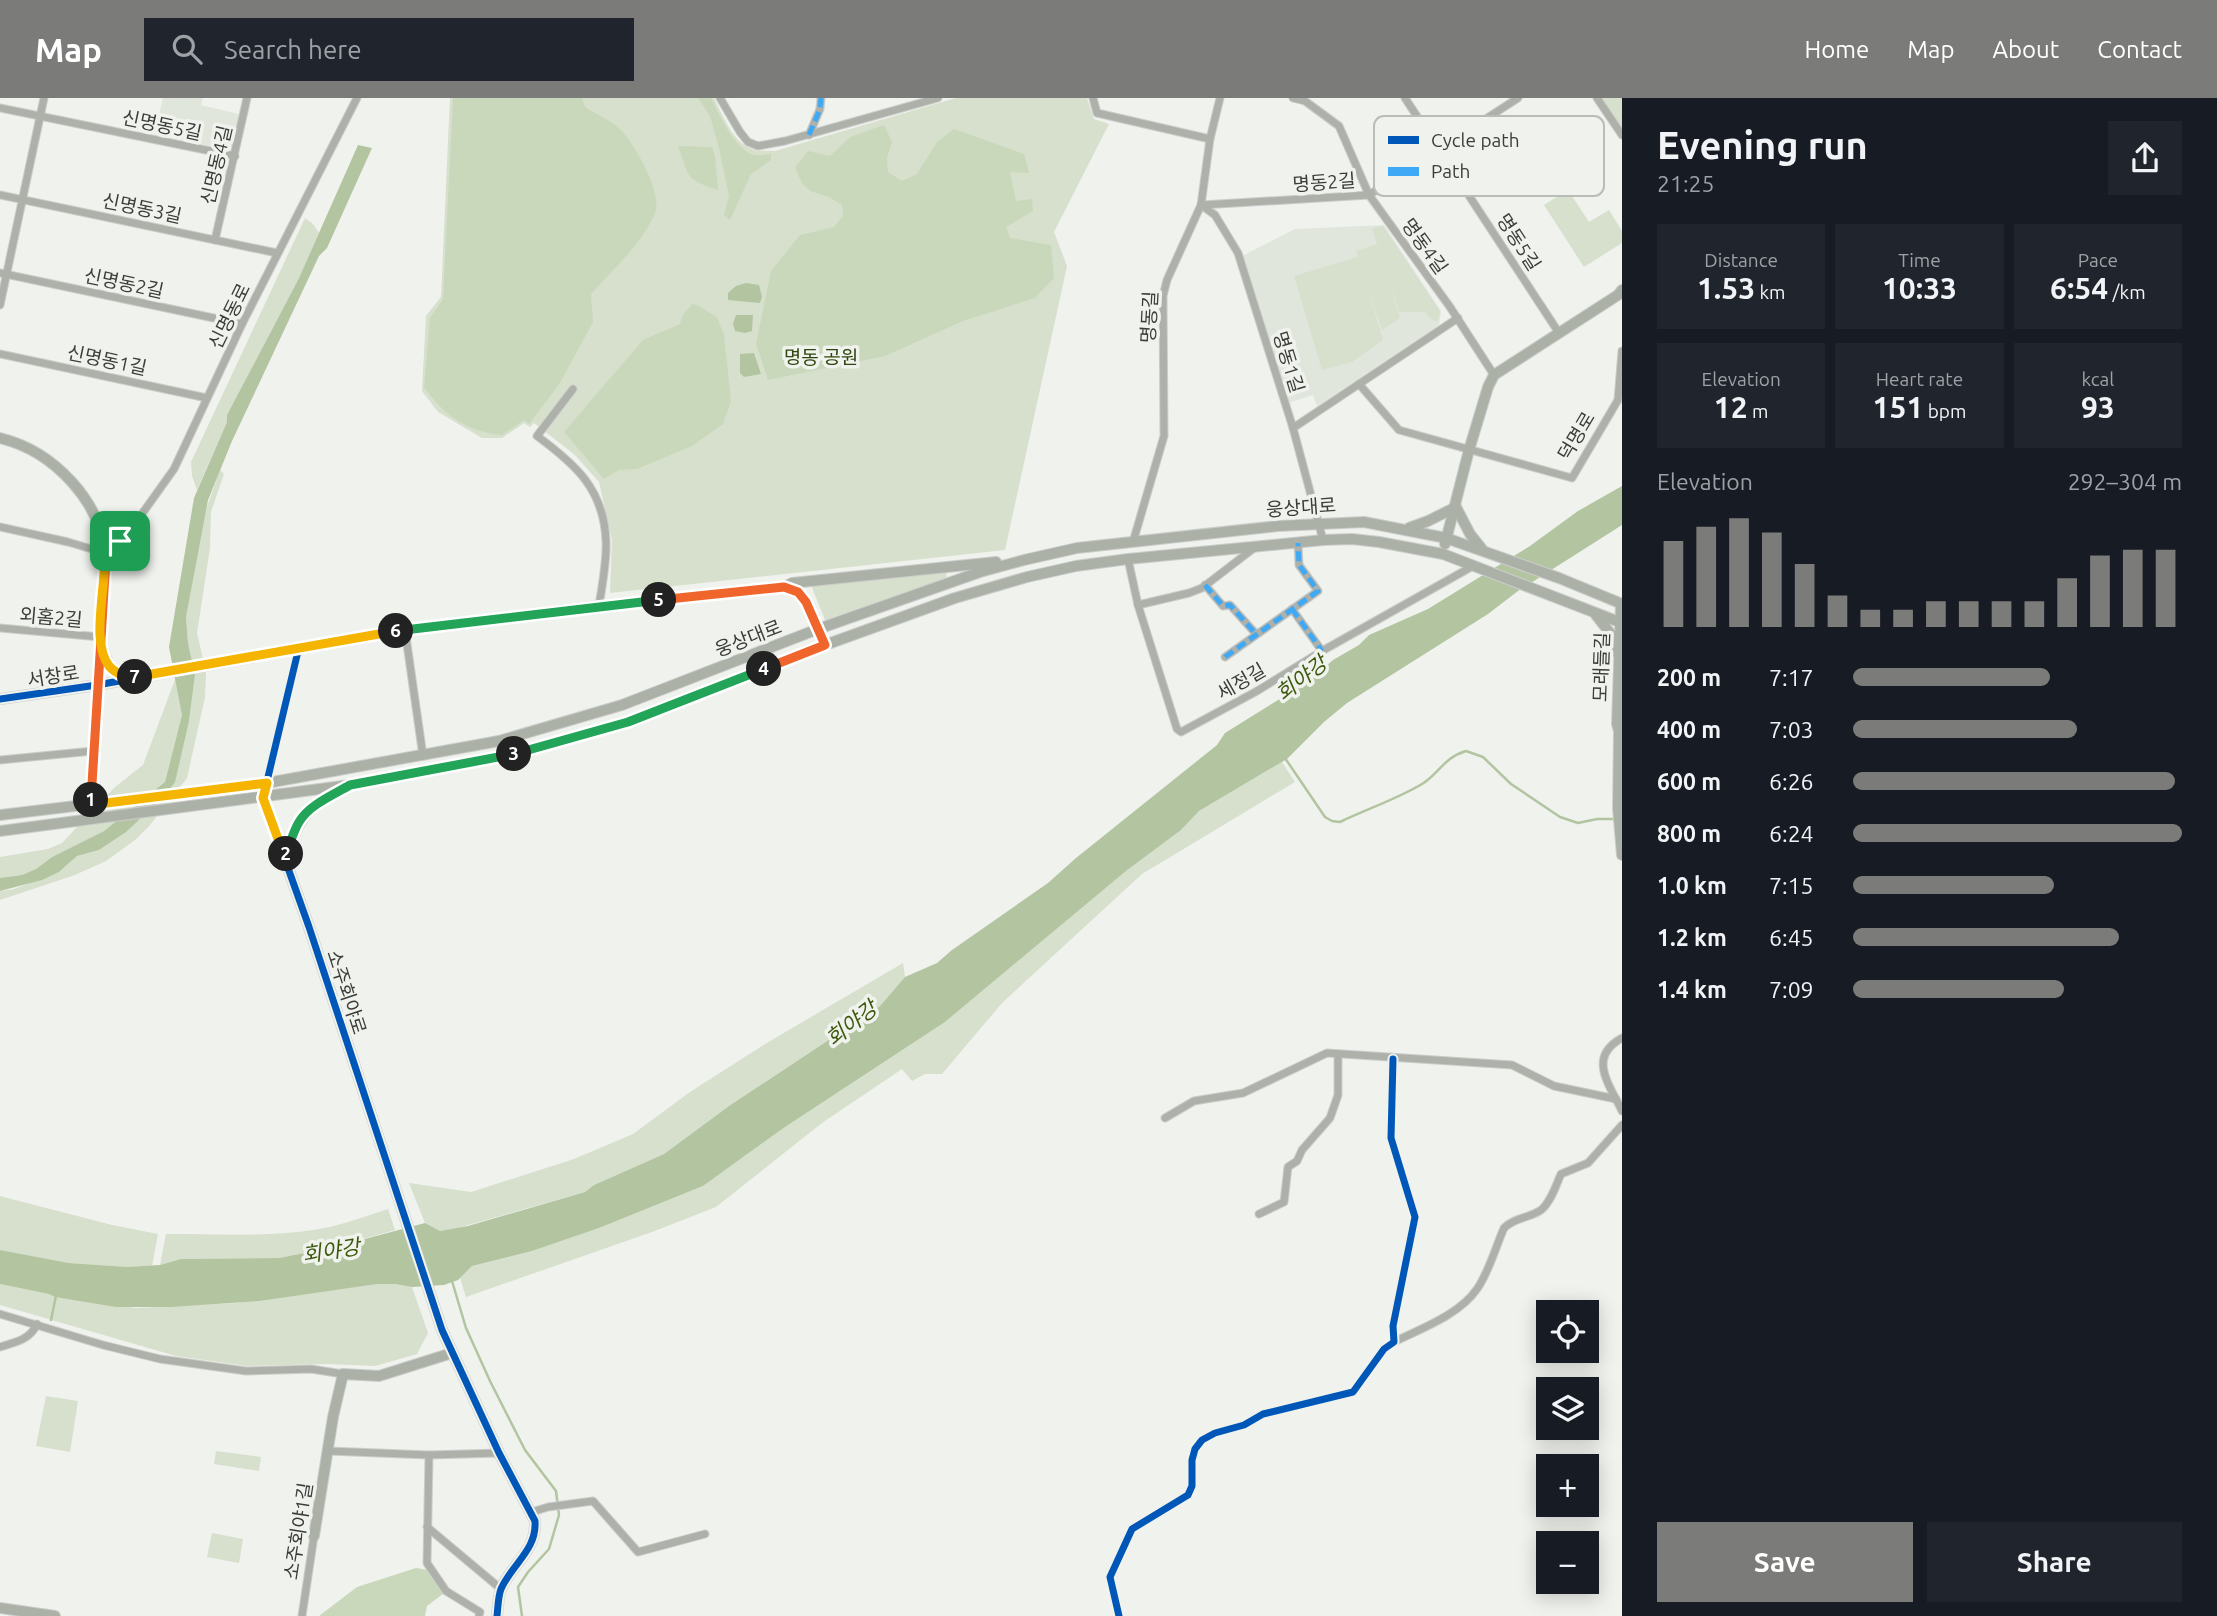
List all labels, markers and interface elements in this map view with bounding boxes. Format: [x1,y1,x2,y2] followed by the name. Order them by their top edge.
[144,18,634,81] search box
[168,30,206,68] icon: search
[35,31,102,68] text: Map
[224,35,362,64] text: Search here
[1804,36,1869,63] text: Home
[1907,36,1954,63] text: Map
[1992,36,2059,63] text: About
[2097,36,2182,63] text: Contact
[120,106,204,144] street label: 신명동5길
[1374,116,1604,196] legend
[2108,121,2182,195] button: share
[196,123,236,207] street label: 신명동4길
[1657,124,1868,166] text: Evening run
[1431,129,1520,151] text: Cycle path
[1431,160,1470,182] text: Path
[1292,169,1356,195] street label: 명동2길
[1657,171,1715,196] text: 21:25
[100,189,184,227] street label: 신명동3길
[1493,210,1545,274] street label: 명동5길
[1398,214,1452,278] street label: 명동4길
[1704,249,1778,271] text: Distance
[1898,249,1941,271] text: Time
[2078,249,2118,271] text: Pace
[82,264,166,302] street label: 신명동2길
[1697,271,1755,305] text: 1.53
[1882,271,1957,305] text: 10:33
[2050,271,2108,305] text: 6:54
[204,280,254,352] street label: 신명동로
[1755,281,1785,303] text: km
[2108,281,2146,303] text: /km
[1137,290,1161,344] street label: 명동길
[1269,329,1309,395] street label: 명동1길
[65,341,149,379] street label: 신명동1길
[784,346,858,368] park label: 명동 공원
[1702,368,1781,390] text: Elevation
[1876,368,1963,390] text: Heart rate
[2081,368,2114,390] text: kcal
[1714,390,1748,424] text: 12
[1873,390,1923,424] text: 151
[2081,390,2115,424] text: 93
[1748,400,1768,422] text: m
[1923,400,1966,422] text: bpm
[1553,408,1599,464] street label: 덕명로
[1657,469,1753,494] text: Elevation
[2068,469,2182,494] text: 292–304 m
[1265,494,1337,520] street label: 웅상대로
[90,511,150,571] pin
[101,522,139,560] icon: arrive
[642,582,676,618] pin: 5
[653,588,664,610] text: 5
[19,603,83,631] street label: 외홈2길
[378,614,414,648] pin: 6
[711,615,785,661] street label: 웅상대로
[390,619,401,641] text: 6
[1589,632,1613,702] street label: 모래들길
[1271,649,1333,705] water label: 회야강
[746,652,782,686] pin: 4
[758,657,769,679] text: 4
[1213,658,1269,704] street label: 세정길
[118,660,152,694] pin: 7
[25,661,81,691] street label: 서창로
[129,665,140,687] text: 7
[1657,665,1721,690] text: 200 m
[1769,665,1814,690] text: 7:17
[1657,717,1721,742] text: 400 m
[1769,717,1814,742] text: 7:03
[496,736,532,772] pin: 3
[508,742,519,764] text: 3
[1657,769,1721,794] text: 600 m
[1769,769,1814,794] text: 6:26
[74,782,108,818] pin: 1
[85,788,96,810] text: 1
[1657,821,1721,846] text: 800 m
[1769,821,1814,846] text: 6:24
[268,836,304,872] pin: 2
[280,842,291,864] text: 2
[1657,873,1727,898] text: 1.0 km
[1769,873,1814,898] text: 7:15
[1657,925,1727,950] text: 1.2 km
[1769,925,1814,950] text: 6:45
[323,947,371,1037] street label: 소주회야로
[1657,977,1727,1002] text: 1.4 km
[1769,977,1814,1002] text: 7:09
[821,994,883,1050] water label: 회야강
[300,1233,364,1266] water label: 회야강
[1536,1300,1599,1594] map controls
[1536,1300,1599,1363] button: locate
[1536,1377,1599,1440] button: layers
[1536,1454,1599,1517] button: +
[279,1481,317,1581] street label: 소주회야1길
[1657,1522,1913,1602] button: Save
[1927,1522,2182,1602] button: Share
[1536,1531,1599,1594] button: −

